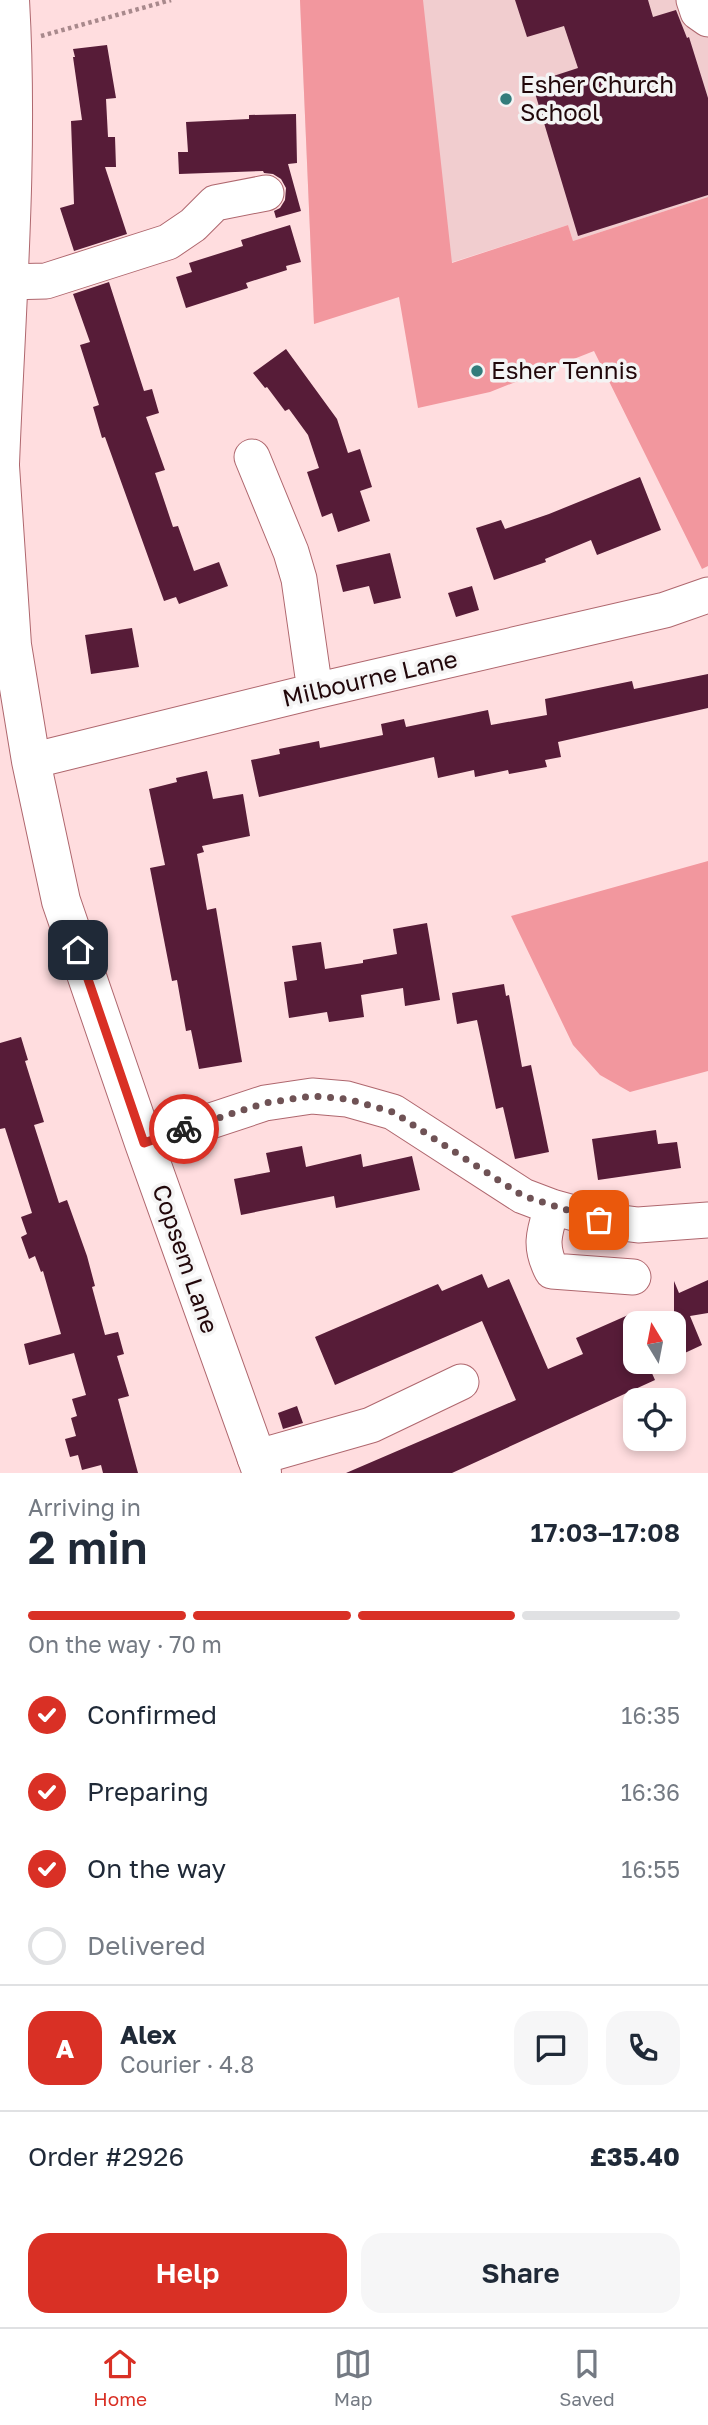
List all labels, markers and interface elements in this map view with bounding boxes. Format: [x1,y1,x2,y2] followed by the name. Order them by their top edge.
[520,69,674,126] place label: Esher Church School
[498,91,514,107] marker: Esher Church School
[491,355,638,384] place label: Esher Tennis
[469,363,485,379] marker: Esher Tennis
[279,643,460,712] street label: Milbourne Lane
[48,920,108,980] pin
[59,931,97,969] icon: home
[149,1094,219,1164] courier
[165,1110,203,1148] icon: bike
[147,1180,225,1337] street label: Copsem Lane
[569,1190,629,1250] pin
[580,1201,618,1239] icon: bag
[623,1311,686,1374] north arrow
[623,1311,686,1451] map controls
[623,1388,686,1451] button: locate
[28,1493,141,1521] text: Arriving in
[531,1517,680,1548] text: 17:03–17:08
[28,1519,148,1574] text: 2 min
[28,1630,222,1658] text: On the way · 70 m
[28,1696,66,1734] icon: check
[87,1699,217,1730] text: Confirmed
[621,1701,680,1729] text: 16:35
[28,1773,66,1811] icon: check
[87,1776,209,1807] text: Preparing
[621,1778,680,1806] text: 16:36
[28,1850,66,1888] icon: check
[87,1853,226,1884] text: On the way
[621,1855,680,1883] text: 16:55
[87,1930,206,1961] text: Delivered
[514,2011,588,2085] button: chat
[606,2011,680,2085] button: phone
[120,2019,177,2050] text: Alex
[56,2033,74,2064] text: A
[120,2050,254,2078] text: Courier · 4.8
[28,2141,184,2172] text: Order #2926
[590,2141,680,2172] text: £35.40
[28,2233,347,2313] button: Help
[361,2233,680,2313] button: Share
[93,2345,147,2410] tab: Home
[334,2345,372,2410] tab: Map
[559,2345,615,2410] tab: Saved

